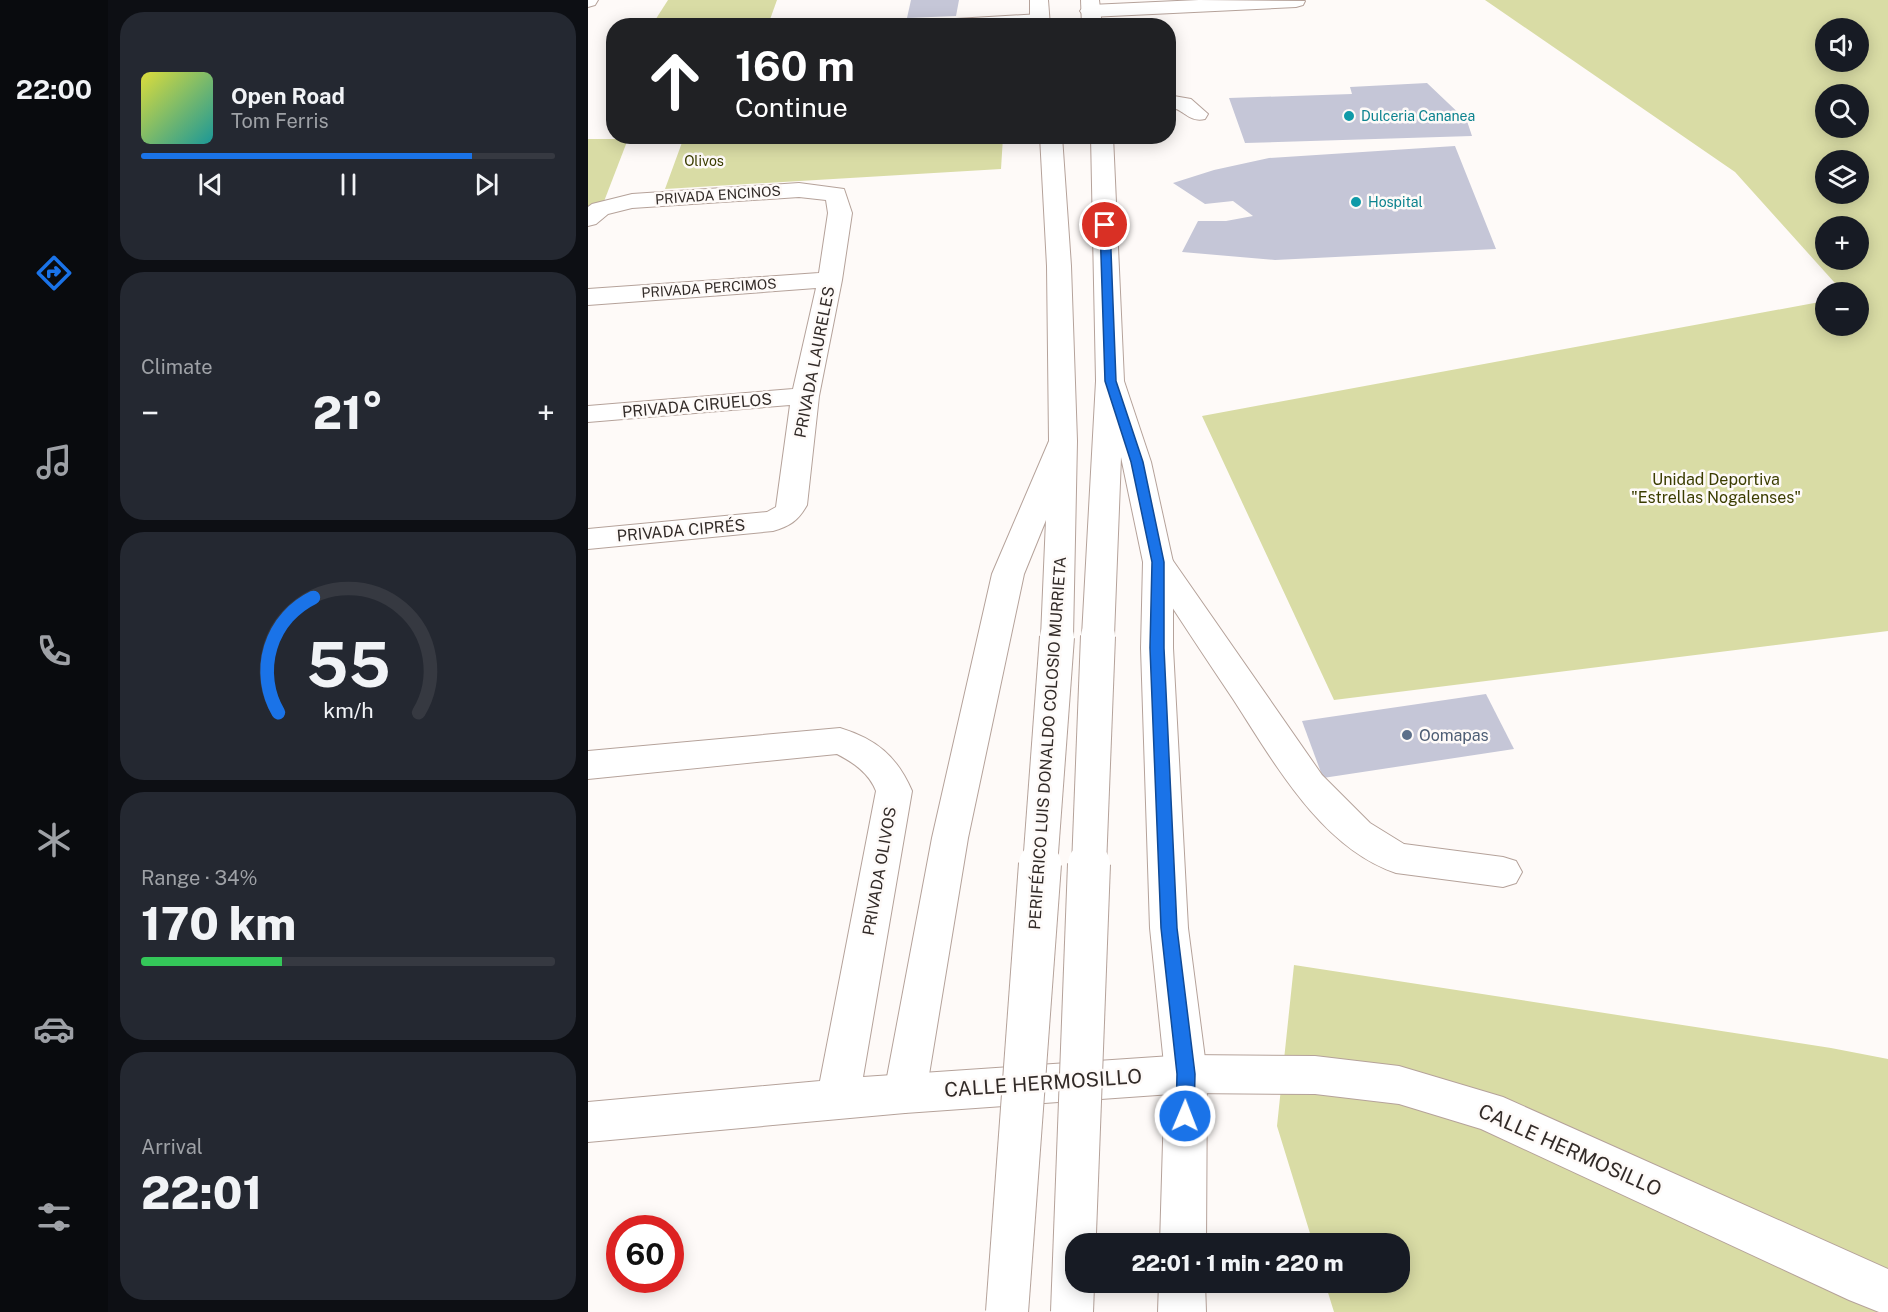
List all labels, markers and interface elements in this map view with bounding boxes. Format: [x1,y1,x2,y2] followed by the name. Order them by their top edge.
[1815,18,1869,336] map controls
[1815,18,1869,72] button: sound
[735,41,855,90] text: 160 m
[636,42,714,120] icon: ahead
[16,73,92,105] text: 22:00
[231,83,345,109] text: Open Road
[1815,84,1869,138] button: search
[735,91,848,123] text: Continue
[1361,108,1475,124] place label: Dulceria Cananea
[231,109,329,133] text: Tom Ferris
[1342,109,1356,123] marker: Dulceria Cananea
[1815,150,1869,204] button: layers
[684,153,724,169] park label: Olivos
[194,168,227,201] icon: previous
[332,168,365,201] icon: pause
[470,168,503,201] icon: next
[655,183,781,207] street label: PRIVADA ENCINOS
[1368,194,1423,210] place label: Hospital
[1349,195,1363,209] marker: Hospital
[1079,199,1130,250] pin
[1088,208,1121,241] icon: arrive
[1815,216,1869,270] button: +
[33,252,75,294] icon: directions
[641,275,777,301] street label: PRIVADA PERCIMOS
[1815,282,1869,336] button: −
[790,285,839,440] street label: PRIVADA LAURELES
[141,355,213,379] text: Climate
[313,386,383,439] text: 21°
[621,389,773,422] street label: PRIVADA CIRUELOS
[141,394,159,432] text: −
[537,394,555,432] text: +
[33,441,75,483] icon: music
[1631,470,1801,507] park label: Unidad Deportiva "Estrellas Nogalenses"
[616,514,746,546] street label: PRIVADA CIPRÉS
[1024,556,1070,930] street label: PERIFÉRICO LUIS DONALDO COLOSIO MURRIETA
[306,628,390,701] text: 55
[33,630,75,672] icon: phone
[323,698,373,723] text: km/h
[1419,726,1489,745] place label: Oomapas
[1400,728,1414,742] marker: Oomapas
[859,805,900,937] street label: PRIVADA OLIVOS
[33,819,75,861] icon: climate
[141,866,258,890] text: Range · 34%
[141,897,296,950] text: 170 km
[33,1008,75,1050] icon: car
[943,1064,1143,1102] street label: CALLE HERMOSILLO
[1153,1084,1217,1148] position arrow
[1475,1099,1665,1201] street label: CALLE HERMOSILLO
[141,1135,203,1159] text: Arrival
[141,1166,262,1219] text: 22:01
[33,1196,75,1238] icon: filters
[606,1215,684,1293] speed limit sign: 60
[1131,1250,1344,1276] text: 22:01 · 1 min · 220 m

